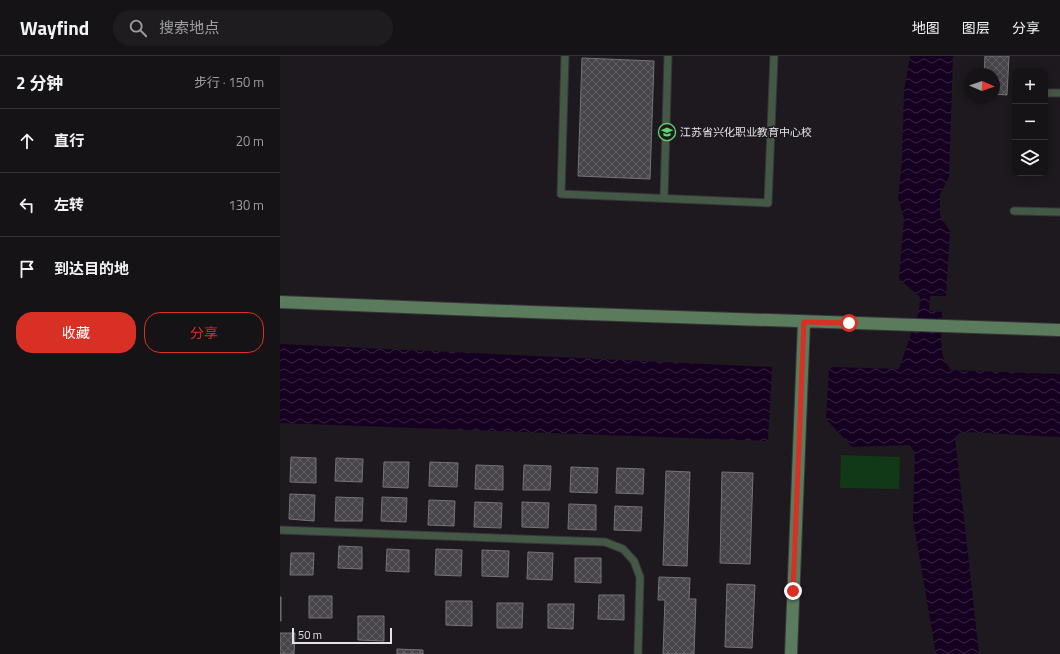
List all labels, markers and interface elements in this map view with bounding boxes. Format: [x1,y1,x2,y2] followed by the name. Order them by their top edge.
[113,10,393,46] search box
[20,13,89,42] text: Wayfind
[159,16,219,39] text: 搜索地点
[127,17,149,39] icon: search
[912,17,940,38] text: 地图
[962,17,990,38] text: 图层
[1012,17,1040,38] text: 分享
[964,68,1000,104] north arrow
[1012,68,1048,176] map controls
[1012,68,1048,104] button: +
[16,70,63,96] text: 2 分钟
[194,72,264,92] text: 步行 · 150 m
[1012,104,1048,140] button: −
[657,122,677,142] school or university icon: 江苏省兴化职业教育中心校
[680,124,812,140] place label: 江苏省兴化职业教育中心校
[54,129,84,152] text: 直行
[16,130,38,152] icon: ahead
[236,131,264,151] text: 20 m
[1012,140,1048,176] button: layers
[54,193,84,216] text: 左转
[16,194,38,216] icon: left
[228,195,264,215] text: 130 m
[54,257,129,280] text: 到达目的地
[16,258,38,280] icon: arrive
[16,312,136,353] button: 收藏
[144,312,264,353] button: 分享
[840,314,858,332] route start
[784,582,802,600] route end
[292,626,392,645] scale bar
[298,627,322,643] text: 50 m

